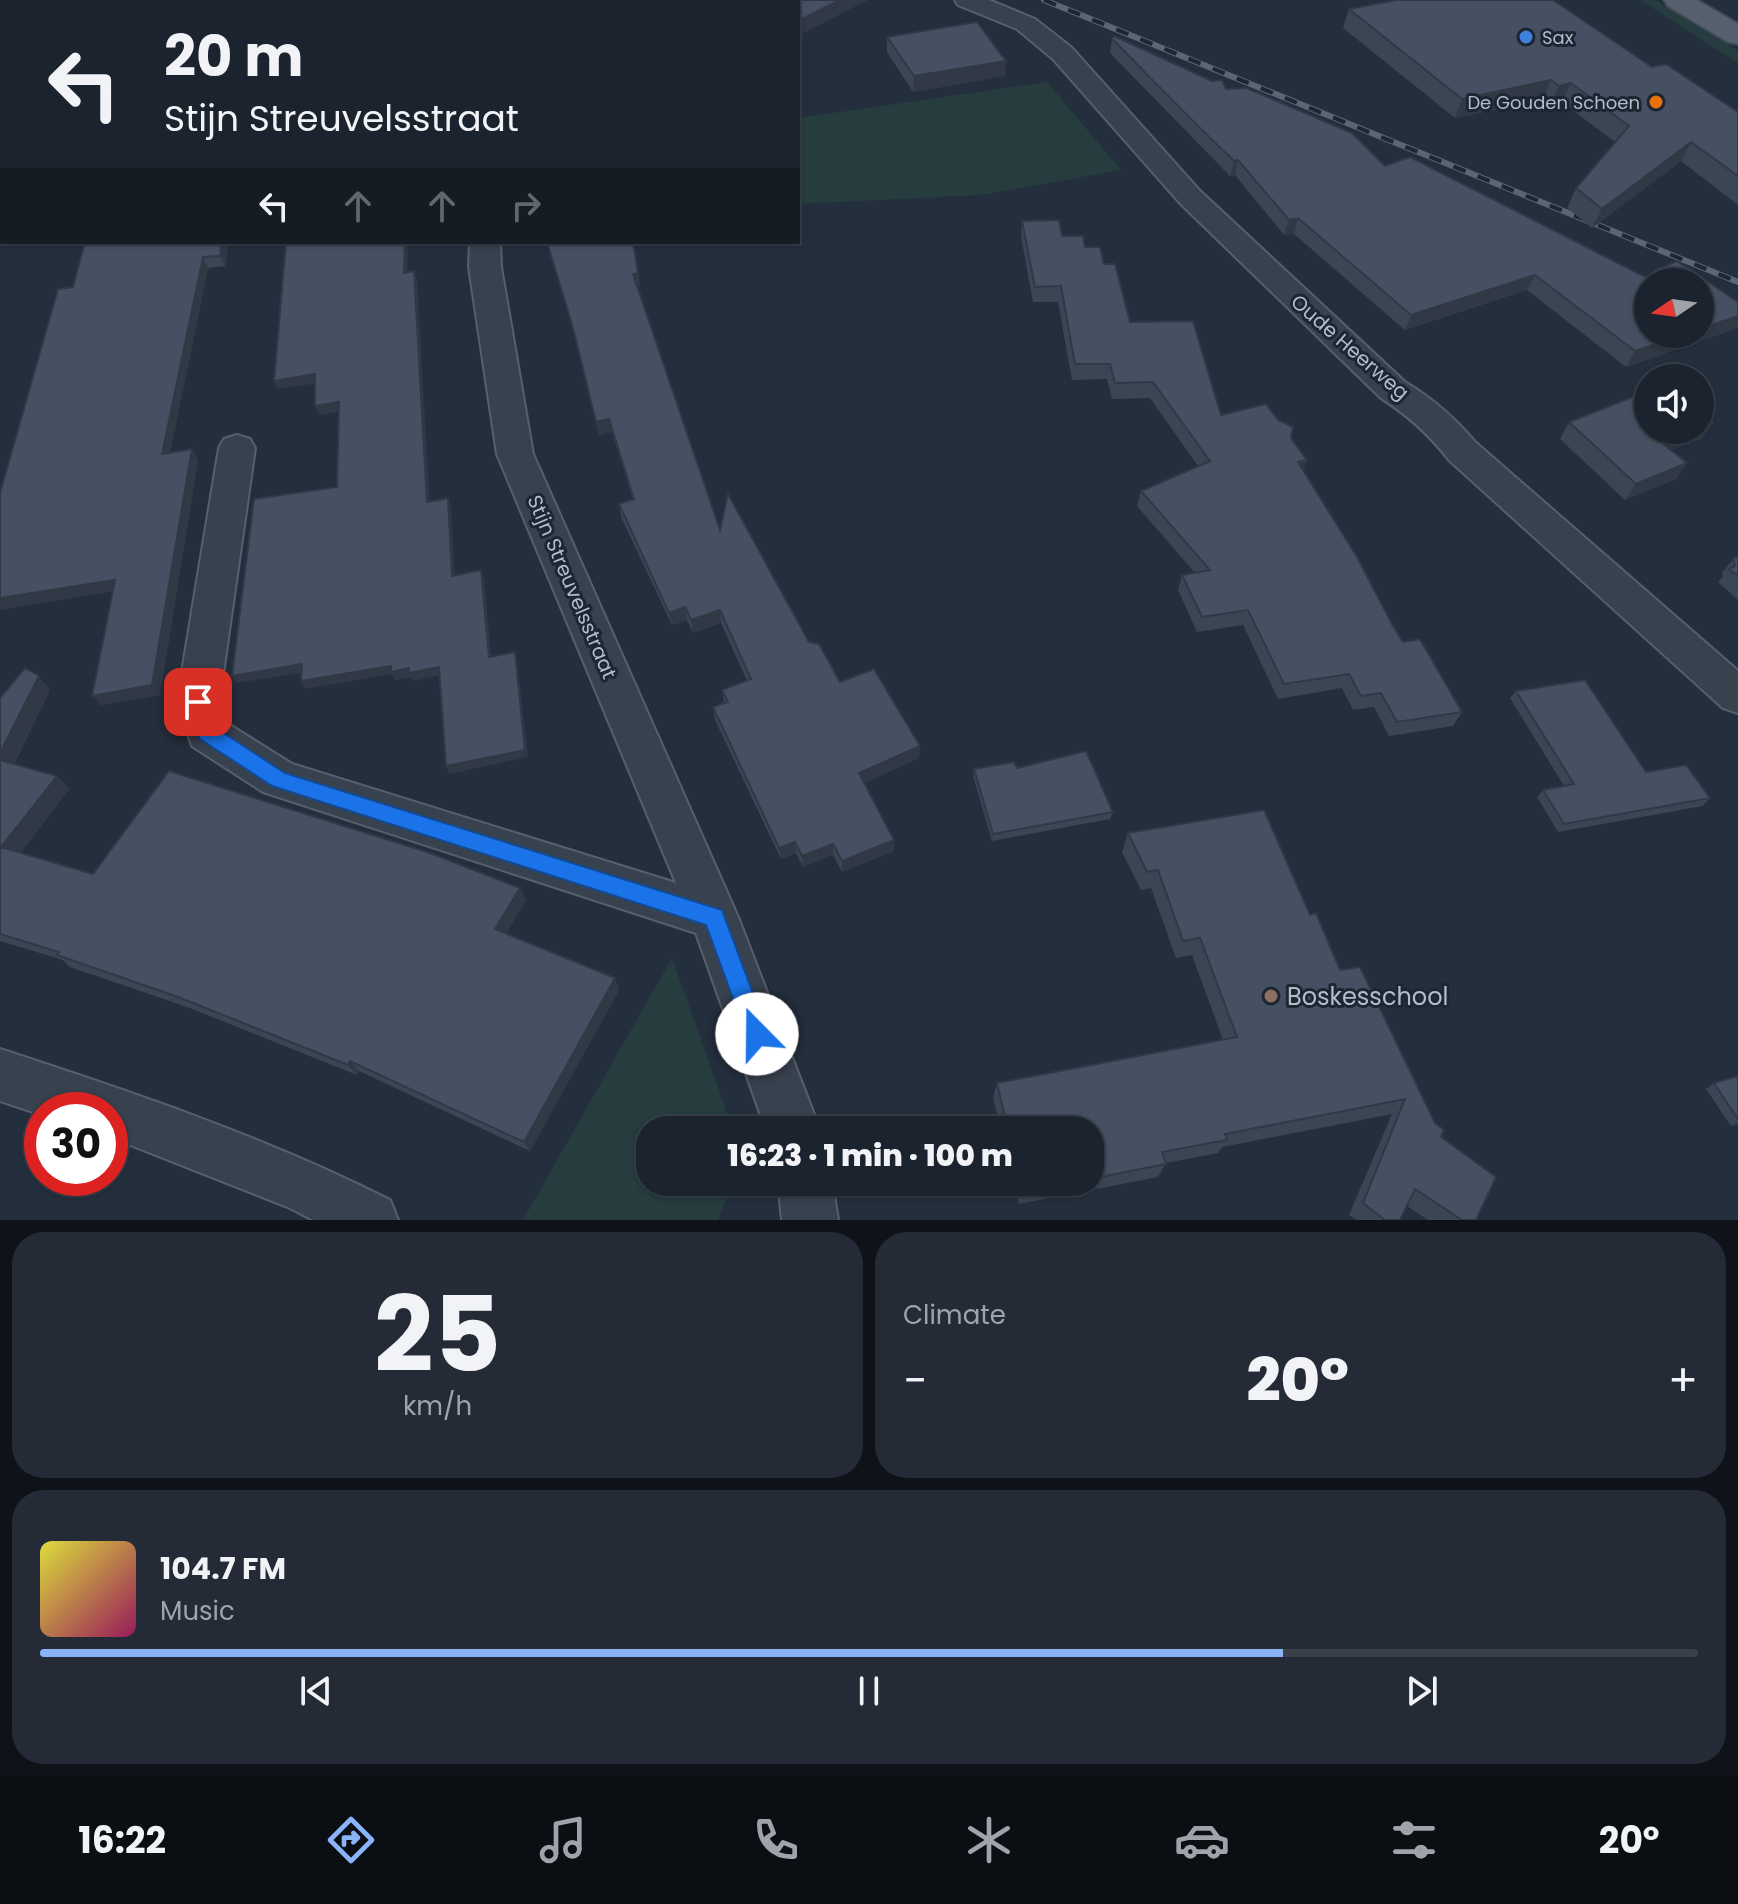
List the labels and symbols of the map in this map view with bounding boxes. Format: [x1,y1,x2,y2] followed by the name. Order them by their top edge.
[1542,25,1574,50] place label: Sax
[1517,28,1535,46] marker: Sax
[1467,90,1640,115] place label: De Gouden Schoen
[1647,93,1665,111] marker: De Gouden Schoen
[1634,268,1714,348] north arrow
[1285,288,1415,406] street label: Oude Heerweg
[521,491,623,683] street label: Stijn Streuvelsstraat
[164,668,232,736] pin
[1287,980,1448,1013] place label: Boskesschool
[1262,987,1280,1005] marker: Boskesschool
[715,992,799,1076] position arrow
[24,1092,128,1196] speed limit sign: 30

